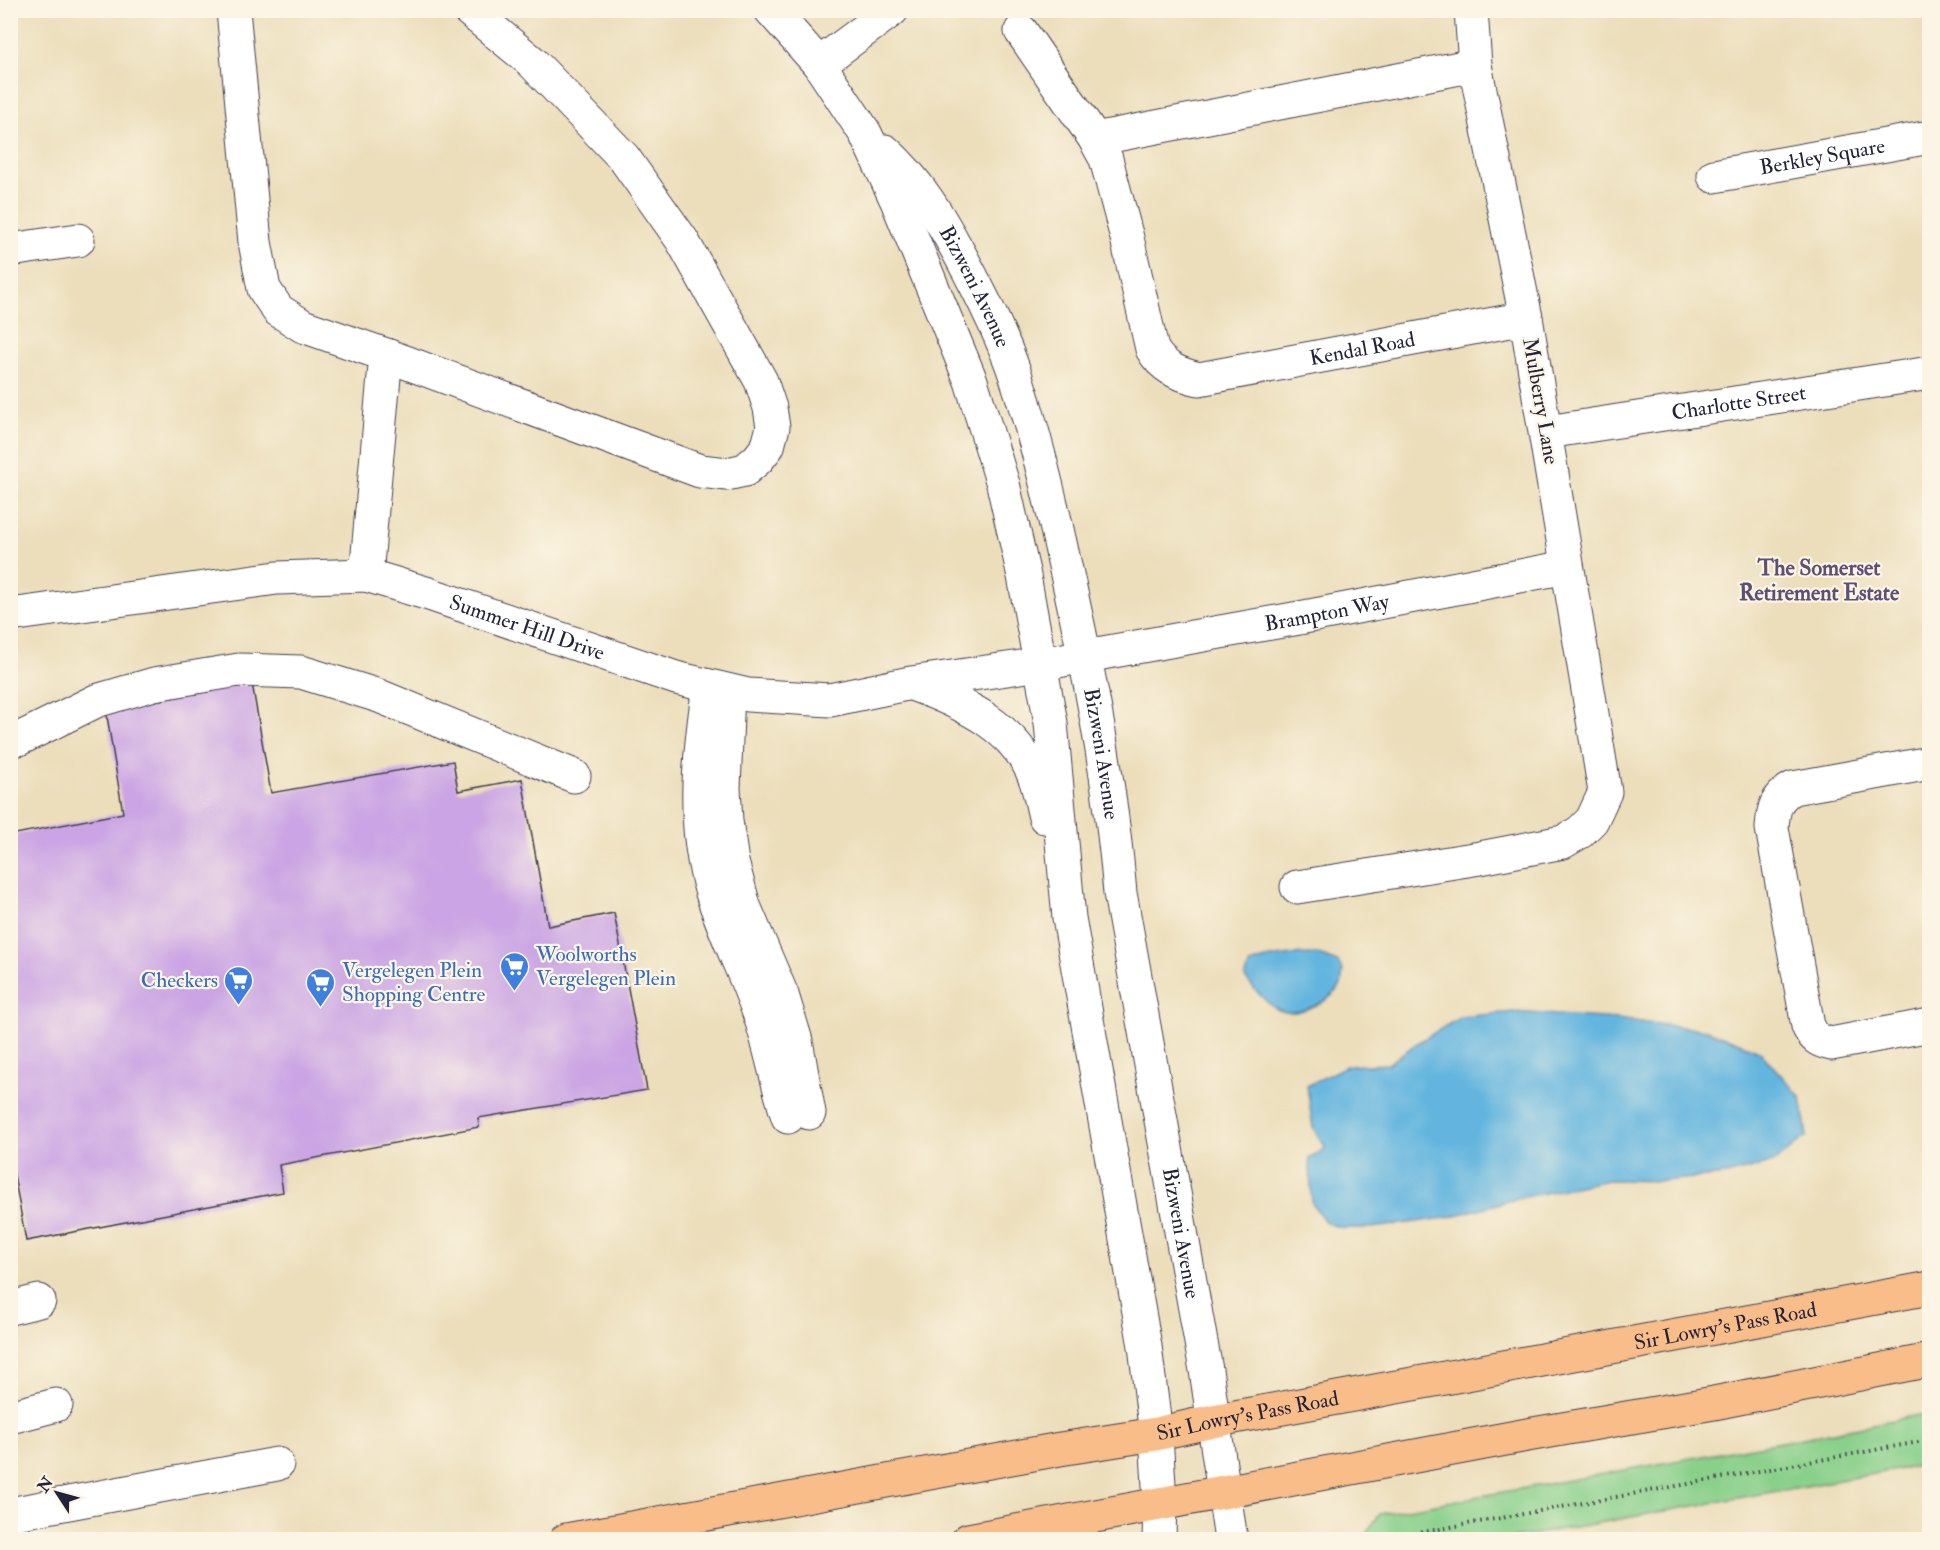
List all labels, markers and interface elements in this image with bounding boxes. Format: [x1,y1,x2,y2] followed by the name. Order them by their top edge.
[1758,132,1887,182] street label: Berkley Square
[933,221,1017,352] street label: Bizweni Avenue
[1307,326,1418,372] street label: Kendal Road
[1516,336,1565,467] street label: Mulberry Lane
[1670,379,1808,427] street label: Charlotte Street
[1739,554,1900,607] district label: The Somerset Retirement Estate
[1262,588,1392,638] street label: Brampton Way
[446,589,608,667] street label: Summer Hill Drive
[1077,686,1125,821] street label: Bizweni Avenue
[535,941,676,992] place label: Woolworths Vergelegen Plein
[499,950,531,992] supermarket icon: Woolworths Vergelegen Plein
[342,957,486,1008] place label: Vergelegen Plein Shopping Centre
[223,964,255,1006] supermarket icon: Checkers
[305,966,337,1008] supermarket icon: Vergelegen Plein Shopping Centre
[141,967,218,994] place label: Checkers
[1156,1165,1206,1301] street label: Bizweni Avenue
[1632,1296,1820,1357] street label: Sir Lowry's Pass Road
[1154,1385,1342,1447] street label: Sir Lowry's Pass Road
[27,1463,87,1523] north arrow
[33,1473,58,1497] text: N

